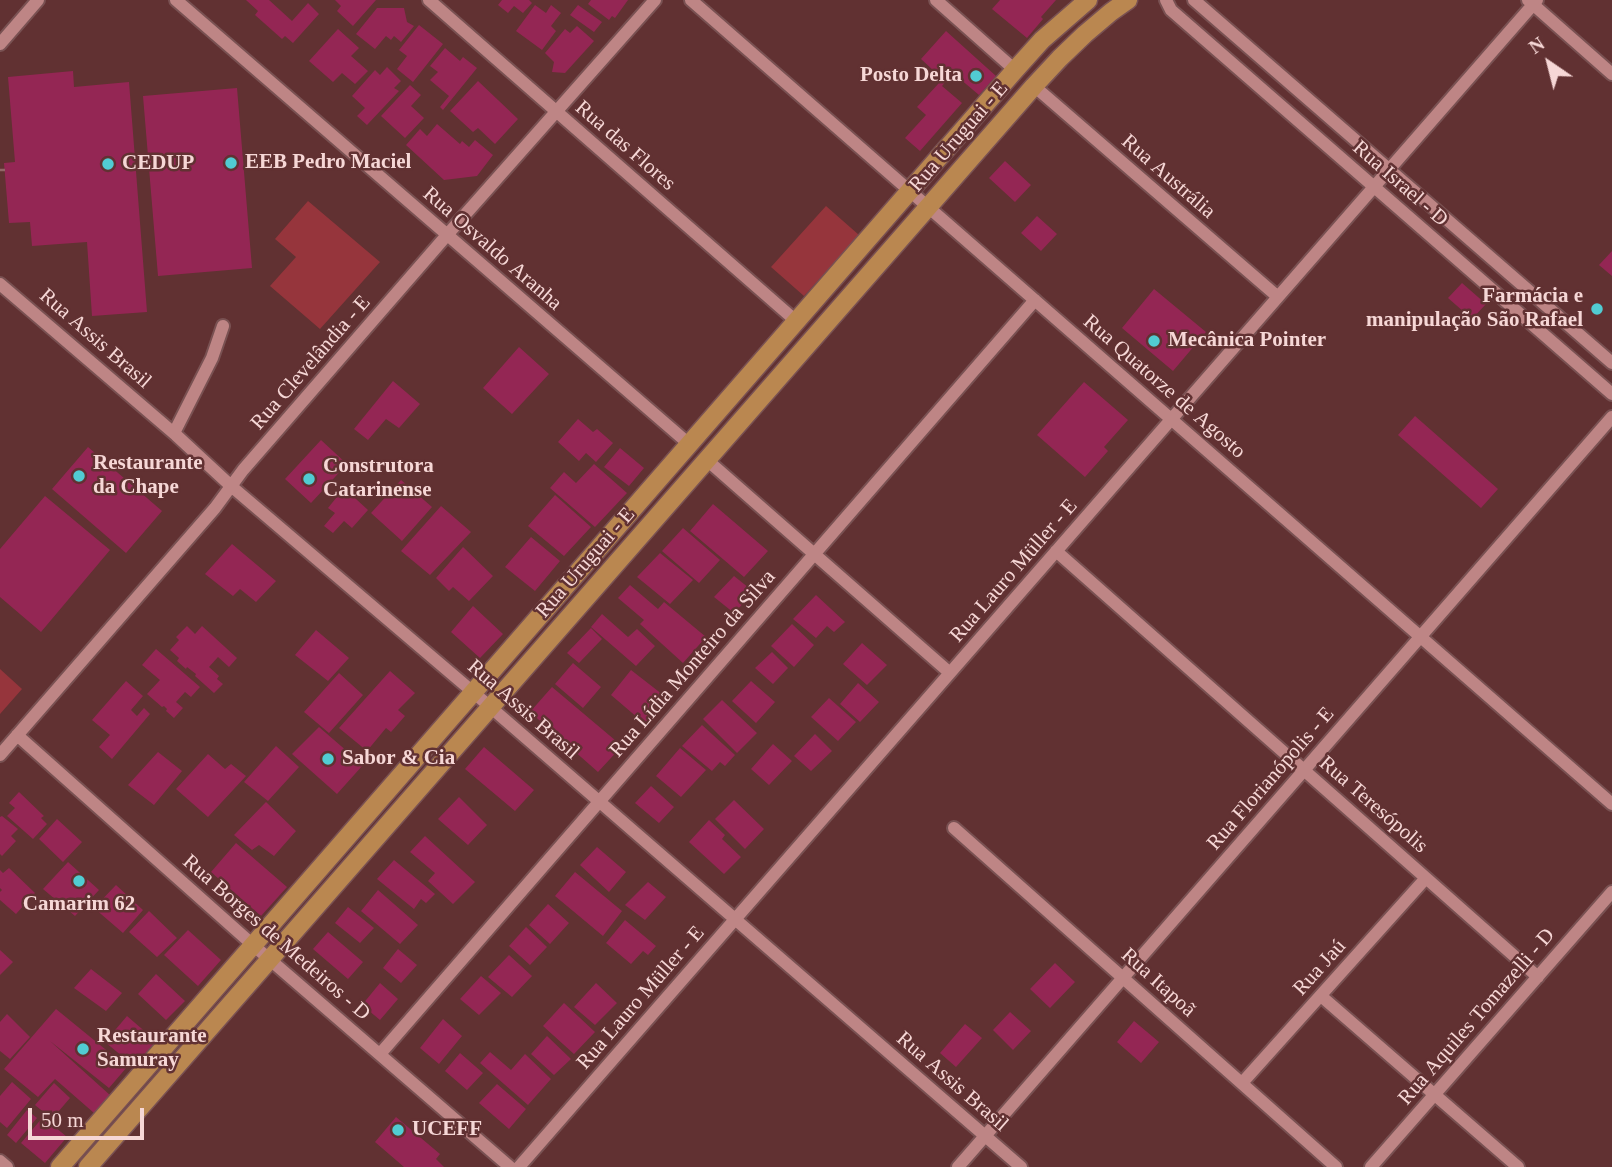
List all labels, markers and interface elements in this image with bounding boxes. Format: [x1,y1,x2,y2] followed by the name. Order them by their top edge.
[1514,28,1584,98] north arrow
[1525,33,1548,58] text: N
[860,63,962,89] place label: Posto Delta
[968,68,984,84] marker: Posto Delta
[904,77,1014,197] street label: Rua Uruguai - E
[570,96,680,196] street label: Rua das Flores
[1116,129,1220,225] street label: Rua Austrália
[1347,136,1453,232] street label: Rua Israel - D
[245,150,411,176] place label: EEB Pedro Maciel
[122,151,194,177] place label: CEDUP
[223,155,239,171] marker: EEB Pedro Maciel
[100,156,116,172] marker: CEDUP
[417,182,567,316] street label: Rua Osvaldo Aranha
[34,284,156,394] street label: Rua Assis Brasil
[1366,284,1583,334] place label: Farmácia e manipulação São Rafael
[246,291,376,435] street label: Rua Clevelândia - E
[1589,301,1605,317] marker: Farmácia e manipulação São Rafael
[1078,310,1250,464] street label: Rua Quatorze de Agosto
[1168,328,1326,354] place label: Mecânica Pointer
[1146,333,1162,349] marker: Mecânica Pointer
[93,451,203,501] place label: Restaurante da Chape
[323,454,434,504] place label: Construtora Catarinense
[71,468,87,484] marker: Restaurante da Chape
[301,471,317,487] marker: Construtora Catarinense
[945,494,1083,648] street label: Rua Lauro Müller - E
[531,503,641,623] street label: Rua Uruguai - E
[605,565,781,763] street label: Rua Lídia Monteiro da Silva
[462,655,584,765] street label: Rua Assis Brasil
[1202,702,1340,856] street label: Rua Florianópolis - E
[342,746,455,772] place label: Sabor & Cia
[320,751,336,767] marker: Sabor & Cia
[1314,751,1432,859] street label: Rua Teresópolis
[177,850,375,1026] street label: Rua Borges de Medeiros - D
[71,873,87,889] marker: Camarim 62
[23,892,135,918] place label: Camarim 62
[572,921,710,1075] street label: Rua Lauro Müller - E
[1393,923,1561,1111] street label: Rua Aquiles Tomazelli - D
[1288,935,1352,1001] street label: Rua Jaú
[1116,943,1200,1023] street label: Rua Itapoã
[97,1024,207,1074] place label: Restaurante Samuray
[891,1027,1013,1137] street label: Rua Assis Brasil
[75,1041,91,1057] marker: Restaurante Samuray
[32,1094,147,1138] scale bar
[41,1108,84,1132] text: 50 m
[412,1117,482,1143] place label: UCEFF
[390,1122,406,1138] marker: UCEFF

